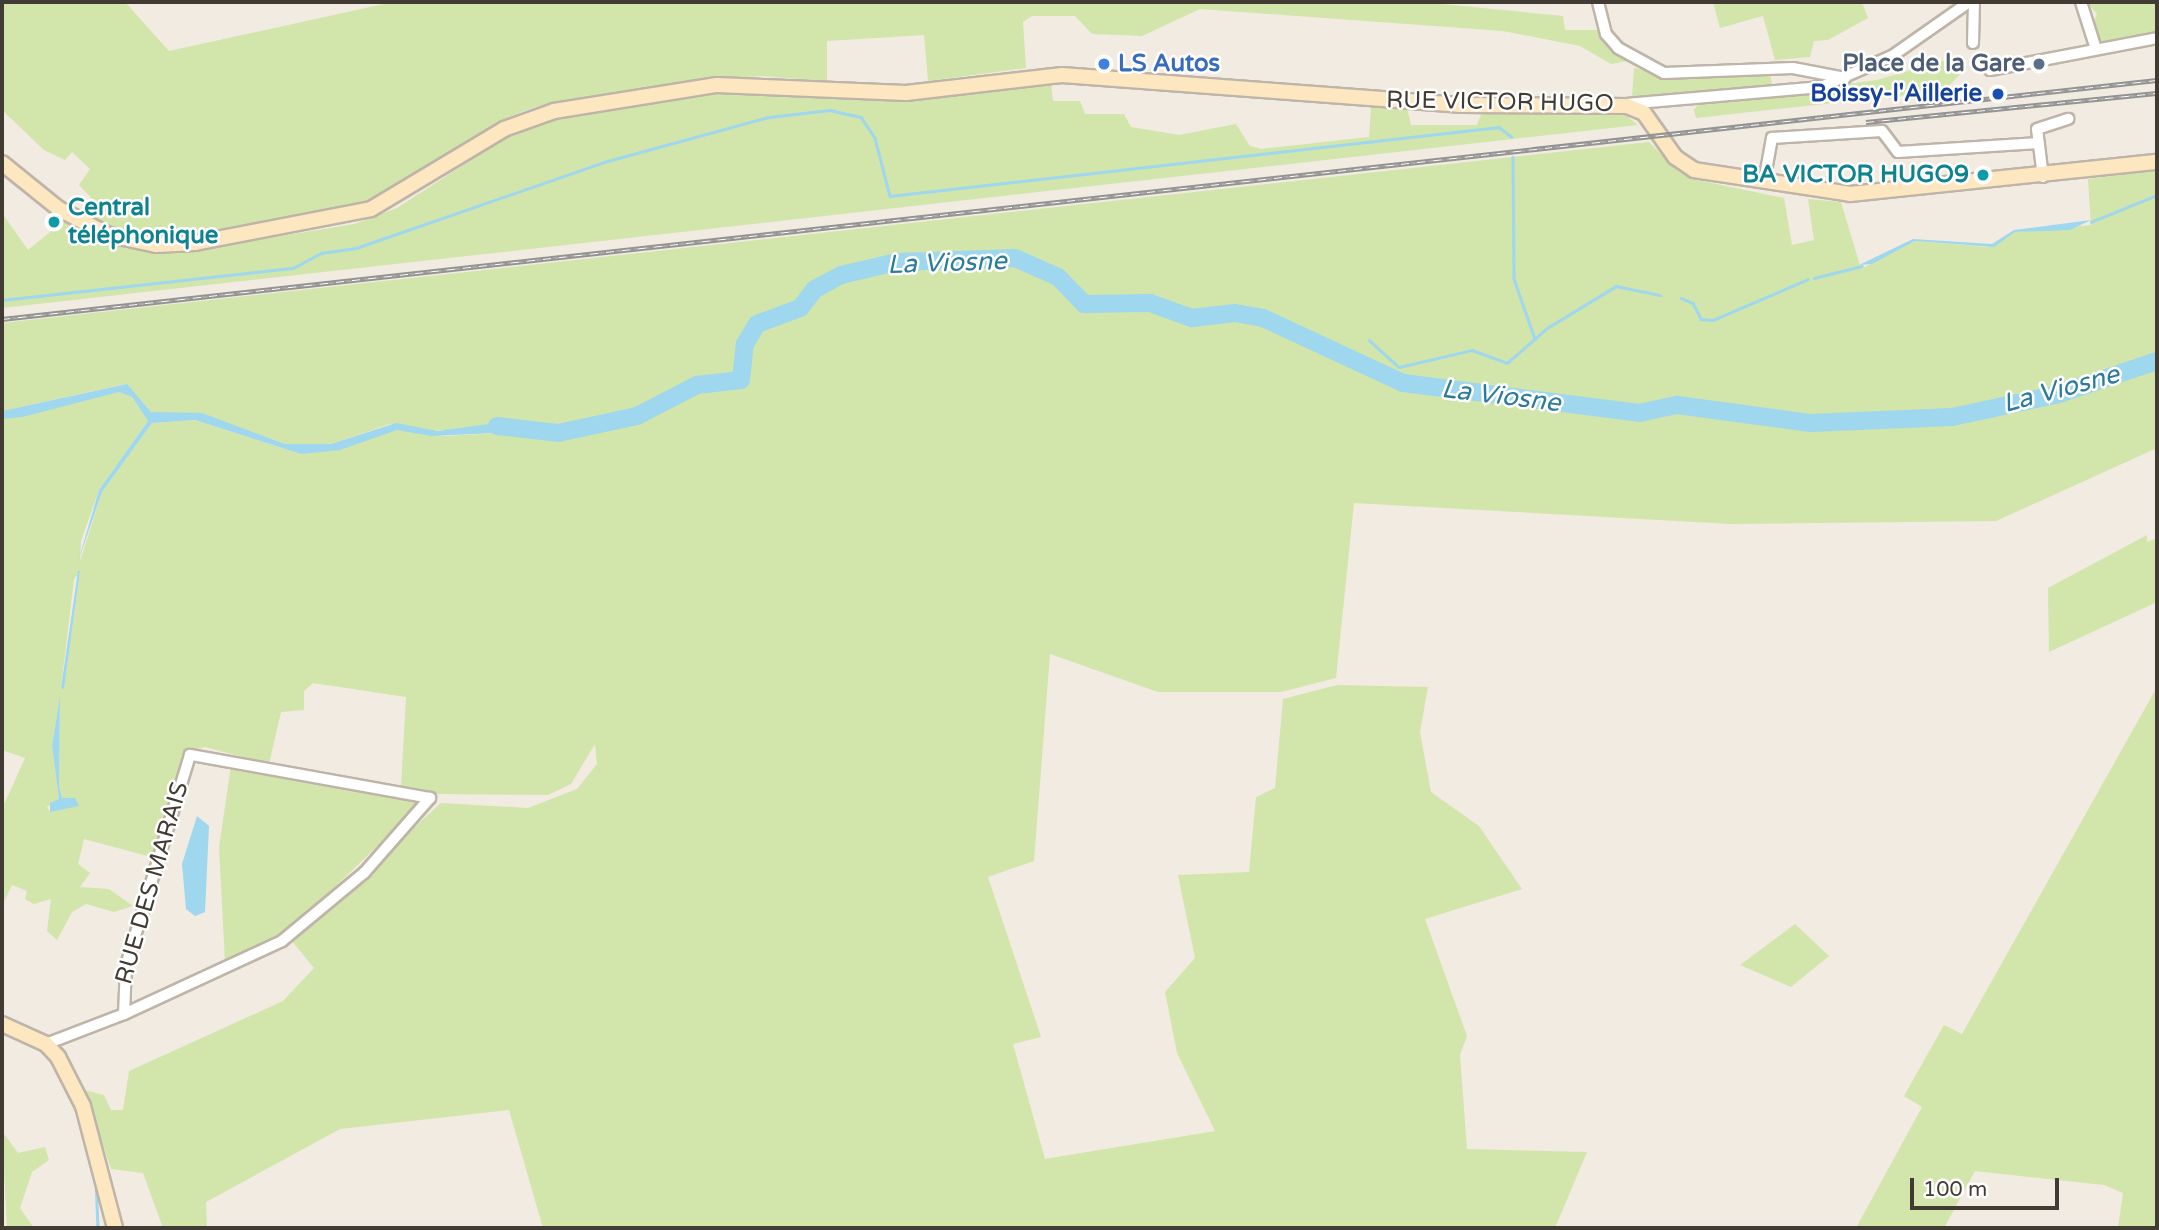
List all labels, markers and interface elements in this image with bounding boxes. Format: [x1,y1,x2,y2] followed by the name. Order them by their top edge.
[1118,50,1220,78] place label: LS Autos
[1842,50,2025,78] place label: Place de la Gare
[1096,56,1112,72] marker: LS Autos
[2031,56,2047,72] marker: Place de la Gare
[1810,80,1982,108] place label: Boissy-l'Aillerie
[1988,84,2008,104] marker: Boissy-l'Aillerie
[1386,86,1614,118] street label: RUE VICTOR HUGO
[1742,161,1969,189] place label: BA VICTOR HUGO9
[1975,167,1991,183] marker: BA VICTOR HUGO9
[68,194,218,250] place label: Central téléphonique
[46,214,62,230] marker: Central téléphonique
[887,245,1007,281] water label: La Viosne
[1999,358,2123,420] water label: La Viosne
[1440,373,1562,419] water label: La Viosne
[109,779,195,987] street label: RUE DES MARAIS
[1914,1164,2063,1208] scale bar
[1923,1177,1987,1202] text: 100 m

